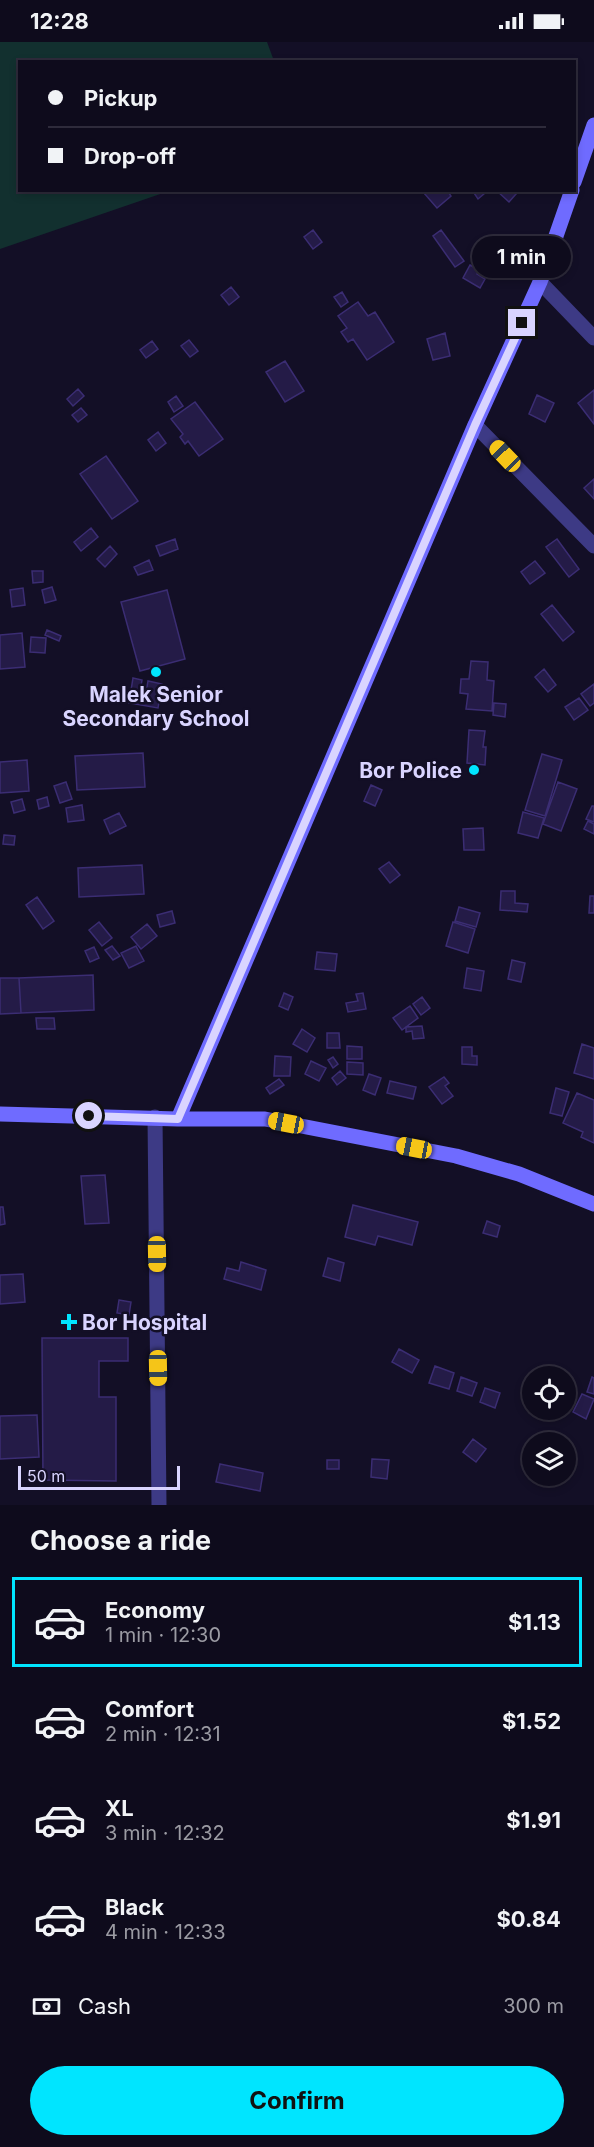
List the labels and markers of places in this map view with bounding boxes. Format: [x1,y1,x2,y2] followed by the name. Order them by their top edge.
[149,665,163,679] marker: Malek Senior Secondary School
[62,682,250,731] place label: Malek Senior Secondary School
[359,758,462,783] place label: Bor Police
[467,763,481,777] marker: Bor Police
[82,1310,207,1335] place label: Bor Hospital
[60,1313,78,1331] marker: Bor Hospital

